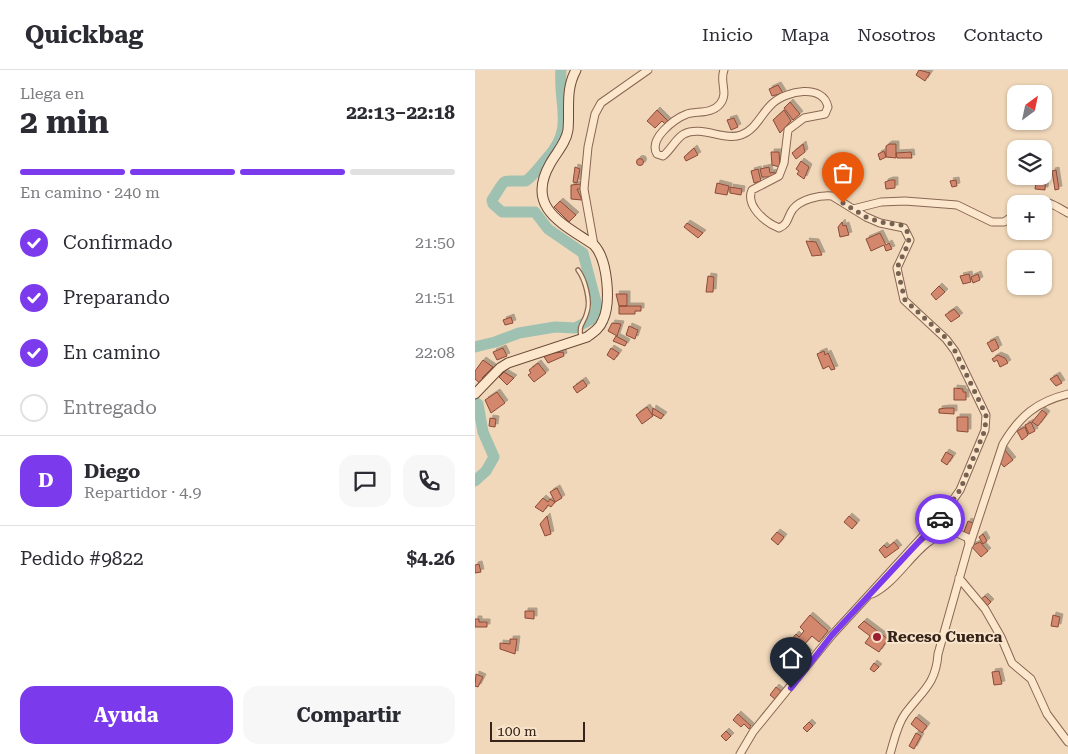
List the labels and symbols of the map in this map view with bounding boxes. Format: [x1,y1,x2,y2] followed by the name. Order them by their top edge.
[1007,85,1053,130] north arrow
[822,152,864,203] pin
[915,494,965,544] courier
[887,628,1002,646] place label: Receso Cuenca
[871,631,883,643] marker: Receso Cuenca
[770,637,812,688] pin
[490,719,585,742] scale bar

